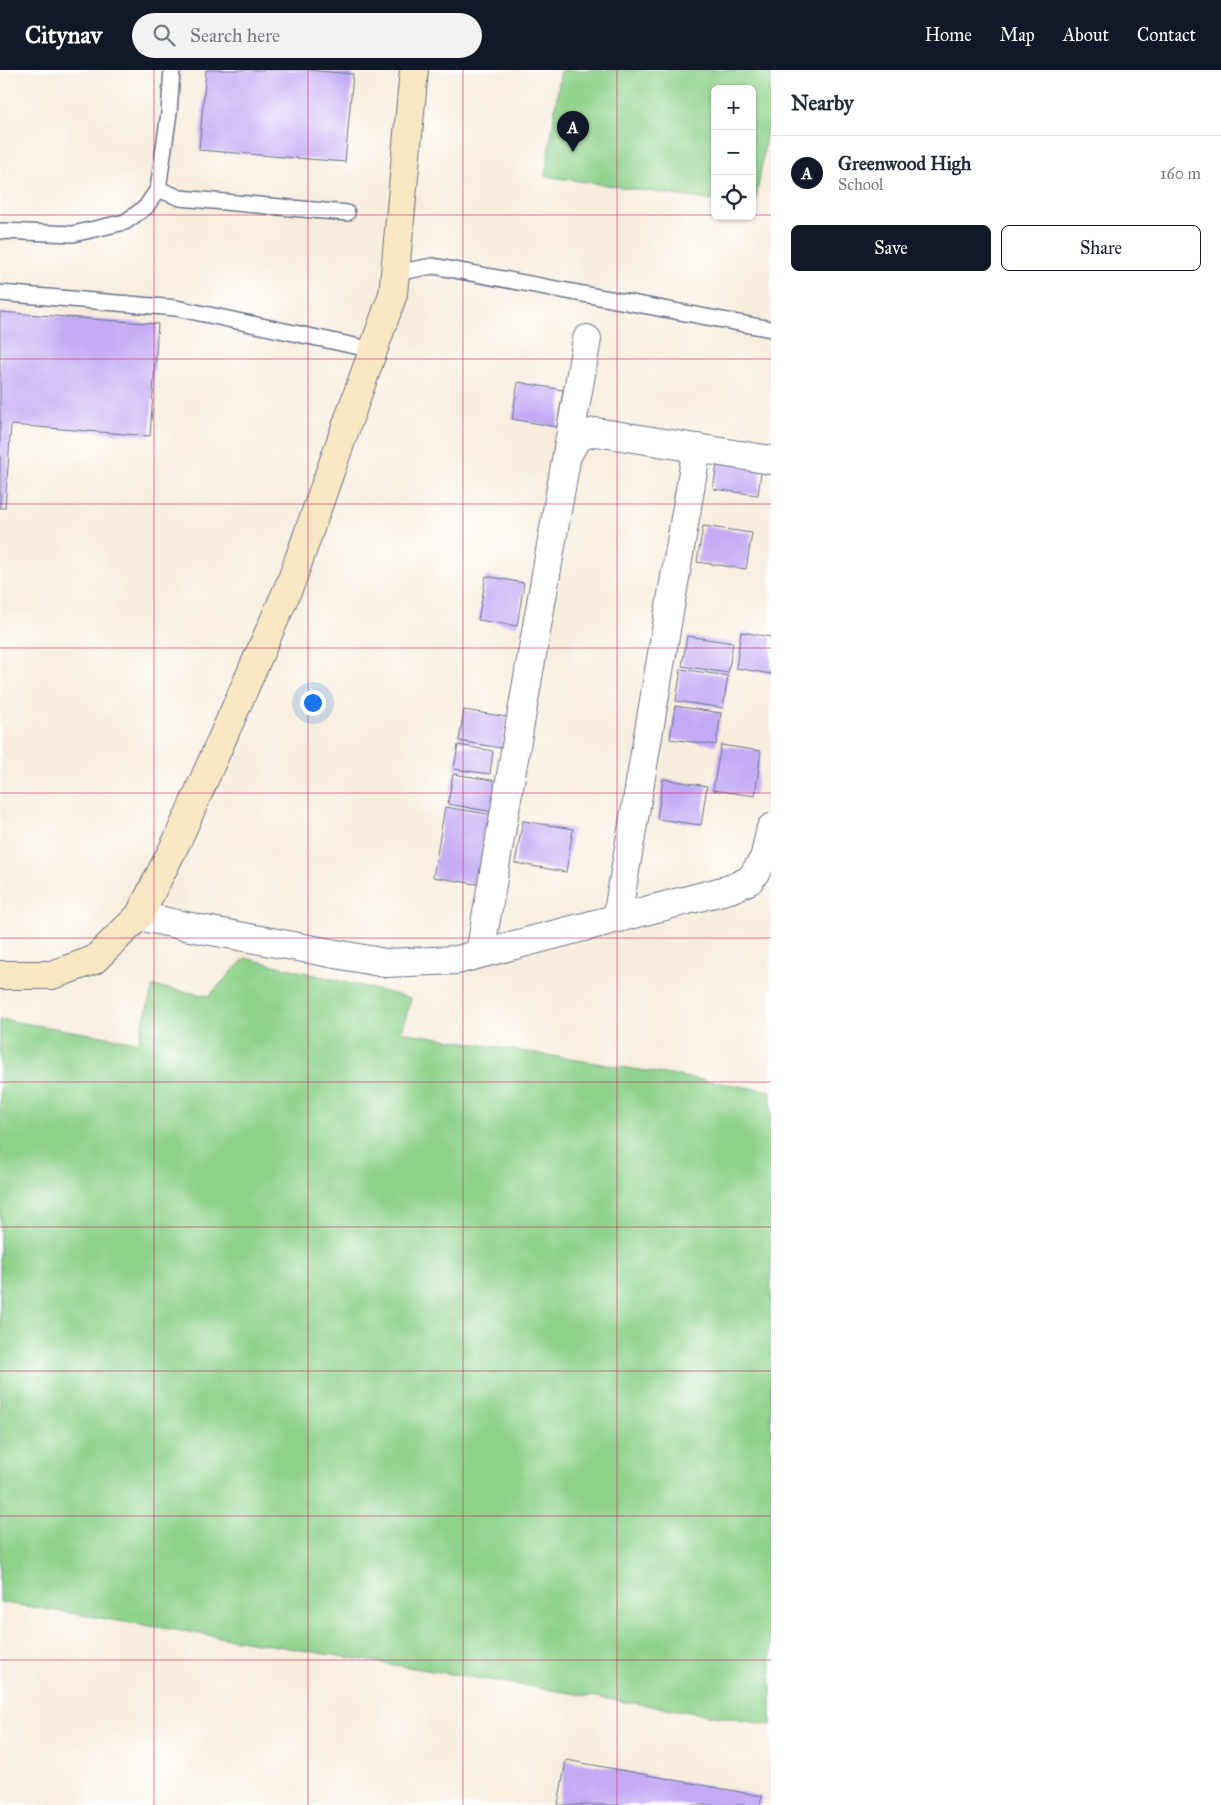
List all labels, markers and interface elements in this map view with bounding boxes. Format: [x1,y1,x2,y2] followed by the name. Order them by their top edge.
[132,13,482,58] search box
[25,20,102,50] text: Citynav
[150,21,178,49] icon: search
[190,24,280,47] text: Search here
[925,24,972,46] text: Home
[1000,24,1035,46] text: Map
[1063,24,1109,46] text: About
[1137,24,1196,46] text: Contact
[711,85,756,220] map controls
[711,85,756,130] button: +
[791,90,854,116] text: Nearby
[557,111,589,152] pin: A
[711,130,756,175] button: −
[838,152,971,175] text: Greenwood High
[802,164,812,183] text: A
[1160,164,1201,183] text: 160 m
[711,175,756,220] button: locate
[838,175,883,194] text: School
[791,225,991,271] button: Save
[1001,225,1201,271] button: Share
[300,690,326,716] your location

